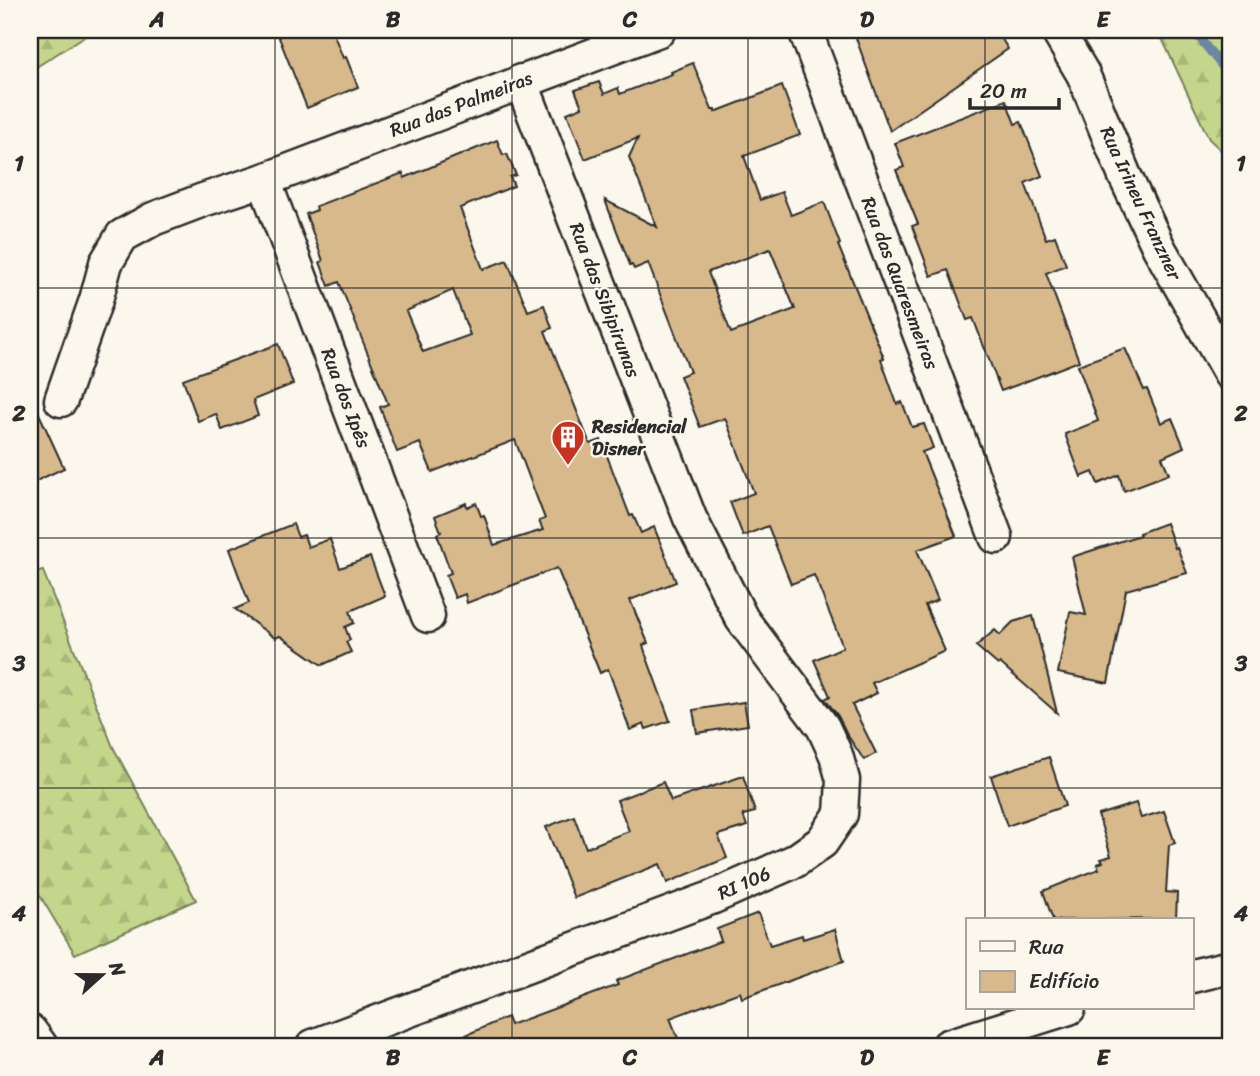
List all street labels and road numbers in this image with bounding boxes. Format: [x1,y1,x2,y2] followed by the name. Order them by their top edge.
[385,62,537,146] street label: Rua das Palmeiras
[1091,120,1192,287] street label: Rua Irineu Franzner
[852,192,948,374] street label: Rua das Quaresmeiras
[560,218,650,383] street label: Rua das Sibipirunas
[312,343,380,453] street label: Rua dos Ipês
[712,857,776,909] street label: RI 106

